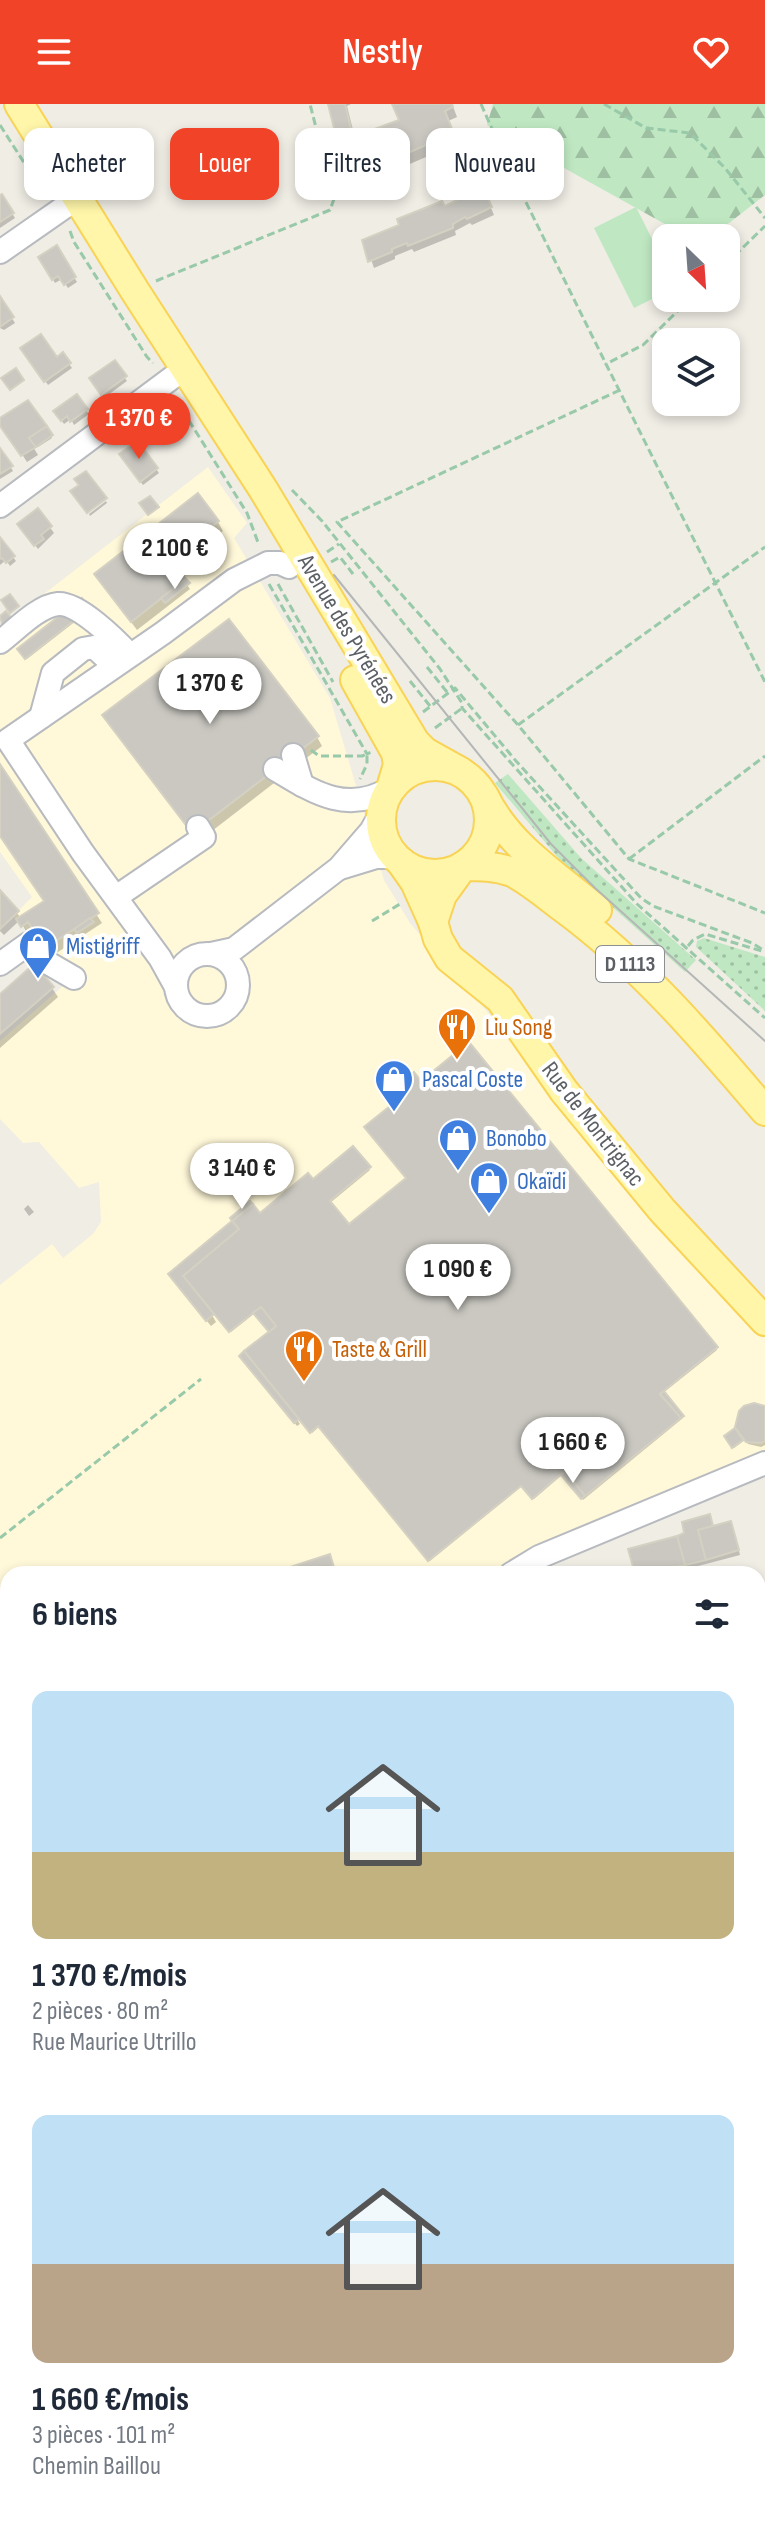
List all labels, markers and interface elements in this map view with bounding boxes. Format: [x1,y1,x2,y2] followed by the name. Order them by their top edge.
[32,30,76,74] icon: menu
[689,30,733,74] icon: heart
[342,31,423,74] text: Nestly
[24,128,154,200] chip: Acheter
[170,128,279,200] chip: Louer
[295,128,410,200] chip: Filtres
[426,128,564,200] chip: Nouveau
[652,224,740,312] north arrow
[652,224,740,416] map controls
[652,328,740,416] button: layers
[65,393,213,461] pin: 1 370 €
[106,403,172,434] text: 1 370 €
[101,523,249,591] pin: 2 100 €
[141,533,209,564] text: 2 100 €
[291,548,403,709] street label: Avenue des Pyrénées
[136,658,284,726] pin: 1 370 €
[177,668,243,699] text: 1 370 €
[17,925,59,980] shop icon: Mistigriff
[66,932,140,961] place label: Mistigriff
[596,946,664,982] road number: D 1113
[436,1006,478,1061] restaurant icon: Liu Song
[485,1013,552,1042] place label: Liu Song
[535,1056,651,1192] street label: Rue de Montrignac
[373,1058,415,1113] shop icon: Pascal Coste
[422,1065,523,1094] place label: Pascal Coste
[437,1117,479,1172] shop icon: Bonobo
[486,1124,547,1153] place label: Bonobo
[168,1143,316,1211] pin: 3 140 €
[208,1153,276,1184] text: 3 140 €
[468,1160,510,1215] shop icon: Okaïdi
[517,1167,566,1196] place label: Okaïdi
[384,1244,532,1312] pin: 1 090 €
[424,1254,492,1285] text: 1 090 €
[283,1328,325,1383] restaurant icon: Taste & Grill
[332,1335,427,1364] place label: Taste & Grill
[499,1417,647,1485] pin: 1 660 €
[539,1427,607,1458] text: 1 660 €
[690,1592,734,1636] icon: filters
[32,1594,118,1635] text: 6 biens
[311,1743,455,1887] icon: home
[32,1955,187,1996] text: 1 370 €/mois
[32,1996,168,2027] text: 2 pièces · 80 m²
[32,2027,197,2058] text: Rue Maurice Utrillo
[311,2167,455,2311] icon: home
[32,2379,189,2420] text: 1 660 €/mois
[32,2420,175,2451] text: 3 pièces · 101 m²
[32,2451,161,2482] text: Chemin Baillou

